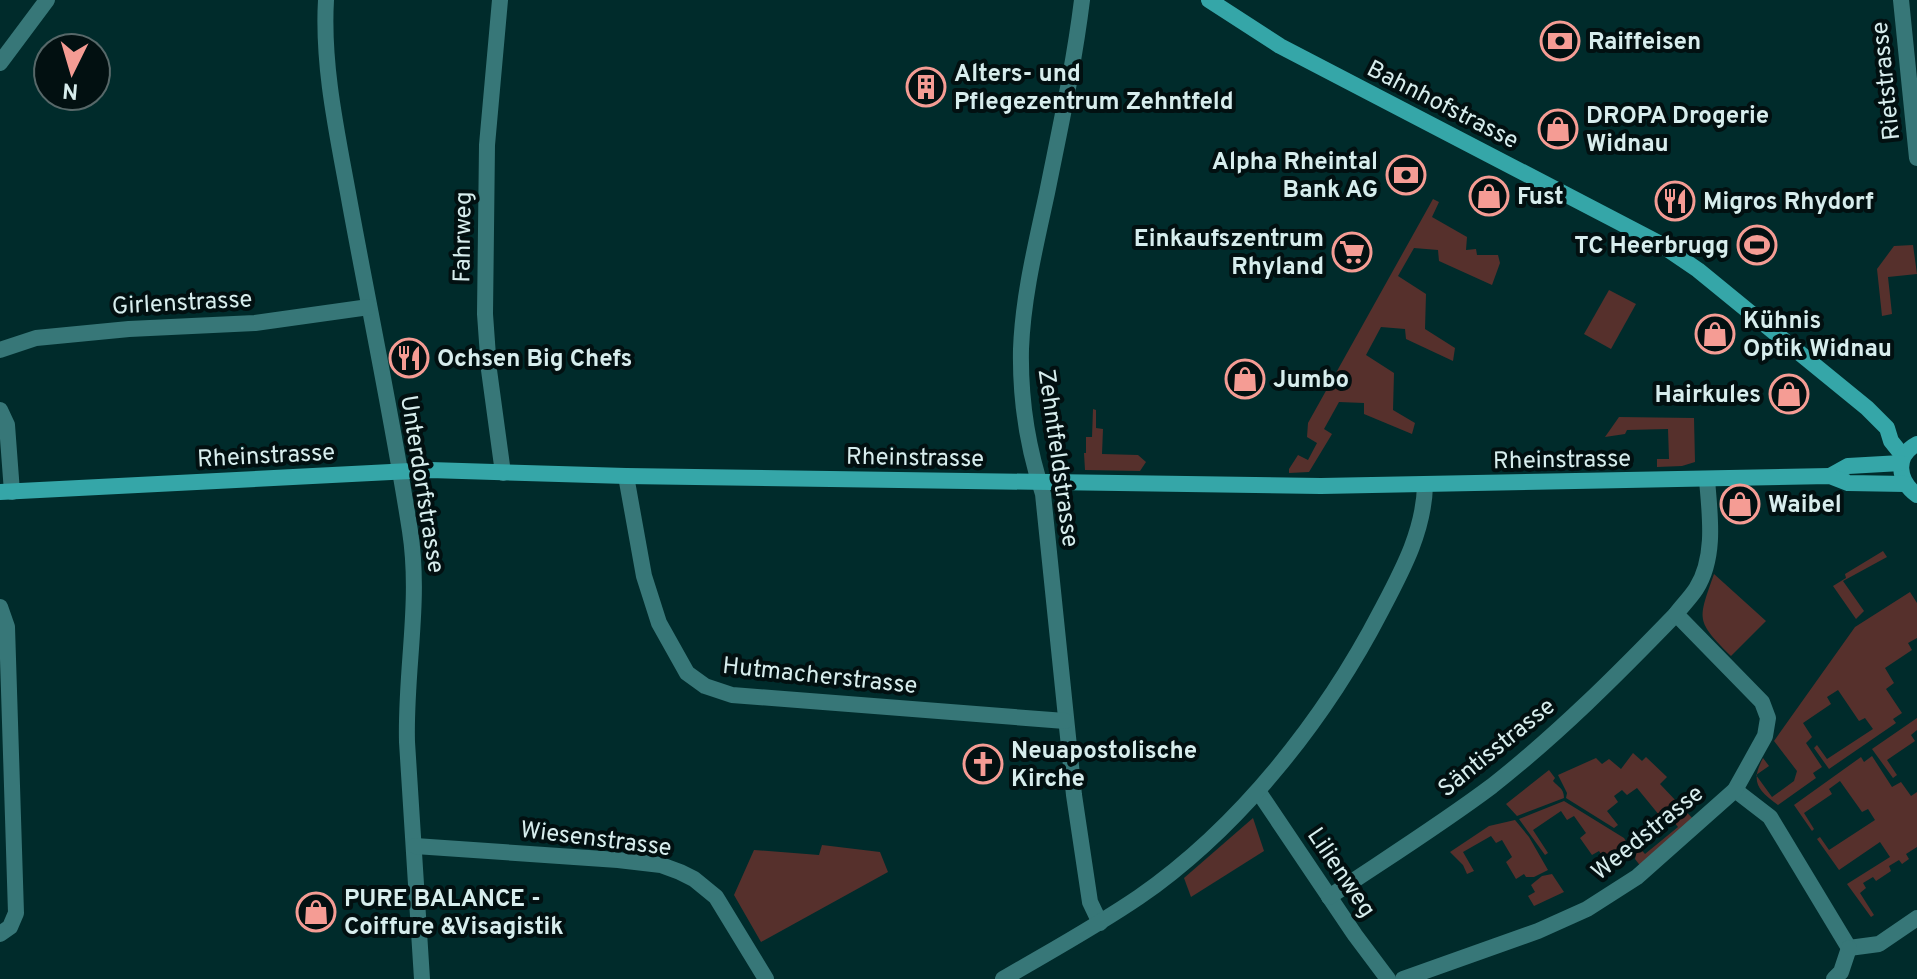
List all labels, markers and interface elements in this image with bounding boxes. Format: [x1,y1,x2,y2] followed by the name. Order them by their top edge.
[1539,20,1581,62] bank icon: Raiffeisen
[1866,20,1908,142] street label: Rietstrasse
[1588,28,1701,58] place label: Raiffeisen
[32,32,112,112] north arrow
[1361,55,1523,157] street label: Bahnhofstrasse
[954,60,1234,118] place label: Alters- und Pflegezentrum Zehntfeld
[905,66,947,108] building icon: Alters- und Pflegezentrum Zehntfeld
[61,75,80,104] text: N
[1586,102,1769,160] place label: DROPA Drogerie Widnau
[1537,108,1579,150] shop icon: DROPA Drogerie Widnau
[1212,148,1378,206] place label: Alpha Rheintal Bank AG
[1385,154,1427,196] bank icon: Alpha Rheintal Bank AG
[1468,175,1510,217] shop icon: Fust
[1654,180,1696,222] restaurant icon: Migros Rhydorf
[1517,183,1564,213] place label: Fust
[1703,188,1874,218] place label: Migros Rhydorf
[448,191,480,283] street label: Fahrweg
[1736,224,1778,266] sports icon: TC Heerbrugg
[1134,225,1324,283] place label: Einkaufszentrum Rhyland
[1331,231,1373,273] supermarket icon: Einkaufszentrum Rhyland
[1574,232,1729,262] place label: TC Heerbrugg
[111,285,253,323] street label: Girlenstrasse
[1743,307,1892,365] place label: Kühnis Optik Widnau
[1694,313,1736,355] shop icon: Kühnis Optik Widnau
[388,337,430,379] restaurant icon: Ochsen Big Chefs
[437,345,632,375] place label: Ochsen Big Chefs
[1224,358,1266,400] shop icon: Jumbo
[1273,366,1349,396] place label: Jumbo
[1030,367,1084,549] street label: Zehntfeldstrasse
[1768,373,1810,415] shop icon: Hairkules
[1654,381,1761,411] place label: Hairkules
[392,393,450,575] street label: Unterdorfstrasse
[196,438,336,476] street label: Rheinstrasse
[846,443,984,475] street label: Rheinstrasse
[1493,445,1631,477] street label: Rheinstrasse
[1719,483,1761,525] shop icon: Waibel
[1768,491,1842,521] place label: Waibel
[721,652,919,702] street label: Hutmacherstrasse
[1433,692,1562,805] street label: Säntisstrasse
[1011,737,1197,795] place label: Neuapostolische Kirche
[962,743,1004,785] church icon: Neuapostolische Kirche
[1586,779,1710,888] street label: Weedstrasse
[518,816,673,864] street label: Wiesenstrasse
[1299,822,1381,924] street label: Lilienweg
[344,885,564,943] place label: PURE BALANCE - Coiffure &Visagistik
[295,891,337,933] shop icon: PURE BALANCE - Coiffure &Visagistik

